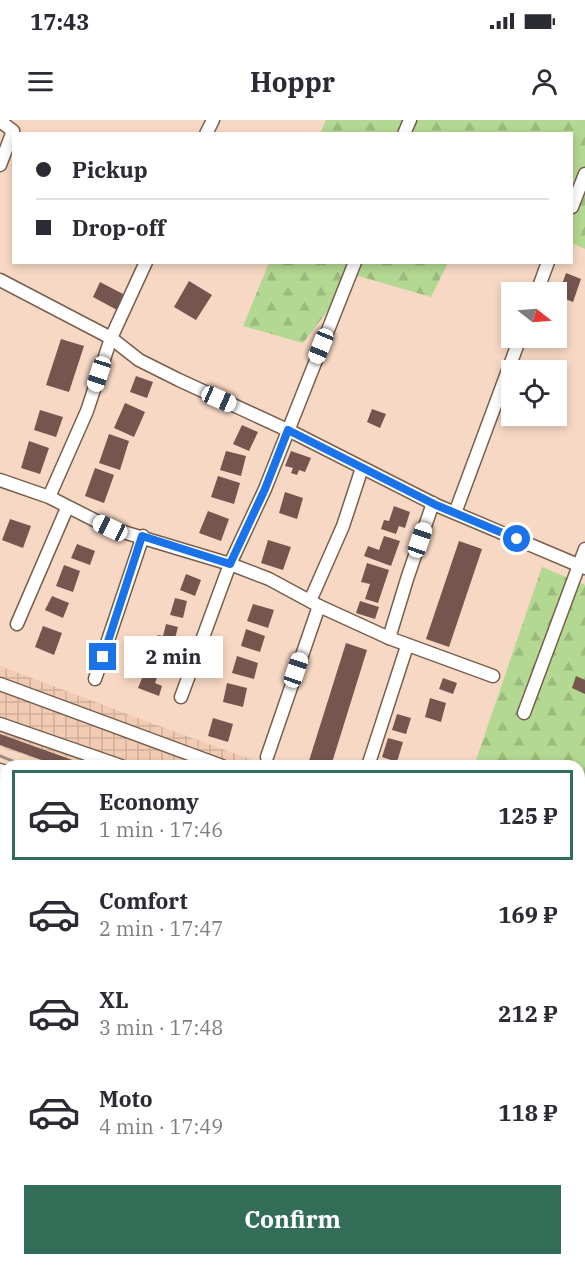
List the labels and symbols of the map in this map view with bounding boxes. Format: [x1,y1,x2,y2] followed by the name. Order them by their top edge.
[501,282,567,348] north arrow
[306,326,336,366] car
[85,354,113,394] car
[199,383,239,415] car
[90,512,130,544] car
[406,520,434,560] car
[503,525,530,552] route start
[124,636,223,678] callout: 2 min
[89,643,116,670] route end
[282,650,310,690] car

